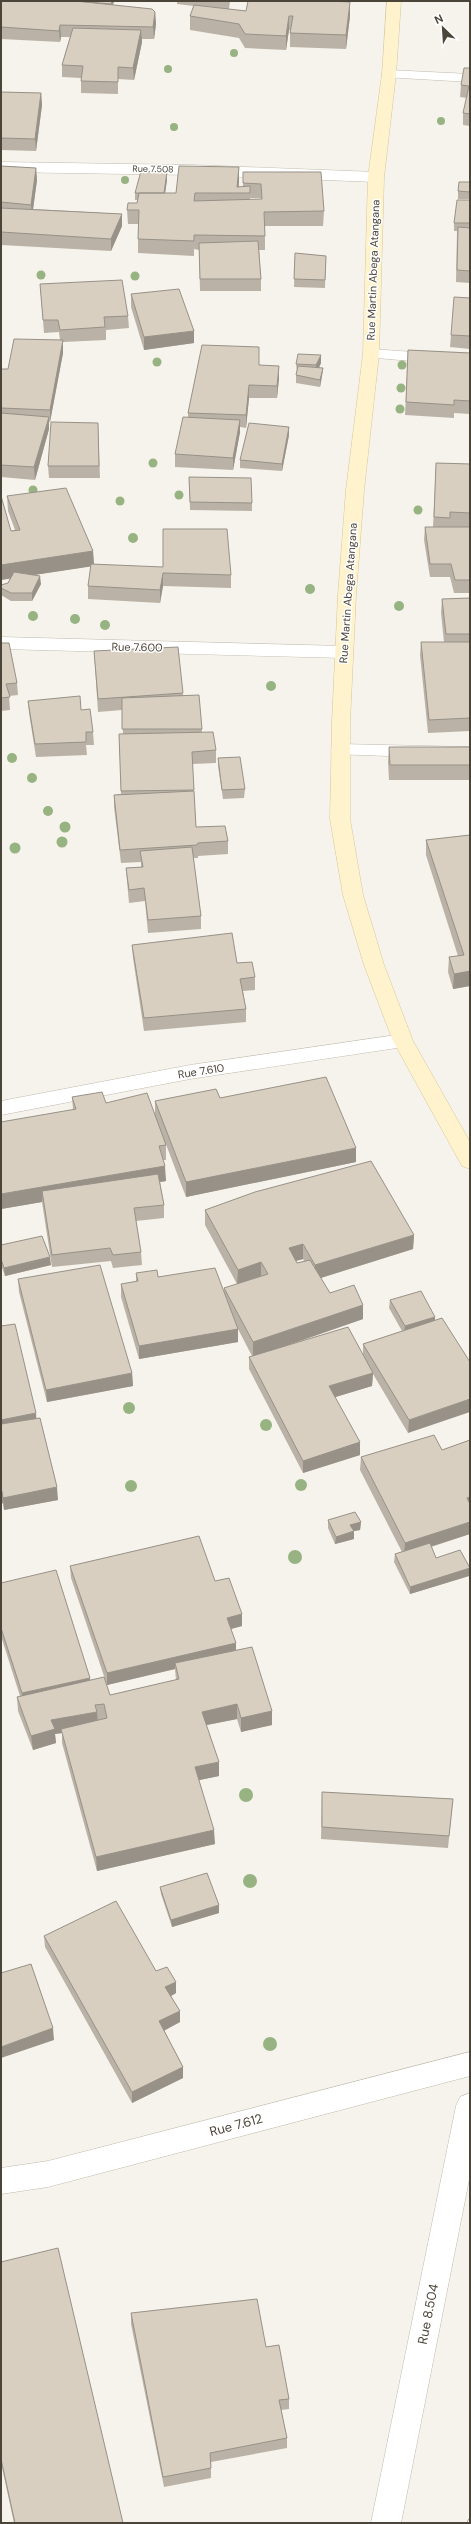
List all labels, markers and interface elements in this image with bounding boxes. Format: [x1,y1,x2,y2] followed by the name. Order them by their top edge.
[423,8,463,48] north arrow
[432,11,445,27] text: N
[132,163,174,175] street label: Rue 7.508
[364,199,382,341] street label: Rue Martin Abega Atangana
[336,522,360,664] street label: Rue Martin Abega Atangana
[111,640,163,654] street label: Rue 7.600
[177,1060,225,1082] street label: Rue 7.610
[208,2110,264,2140] street label: Rue 7.612
[414,2282,442,2346] street label: Rue 8.504

